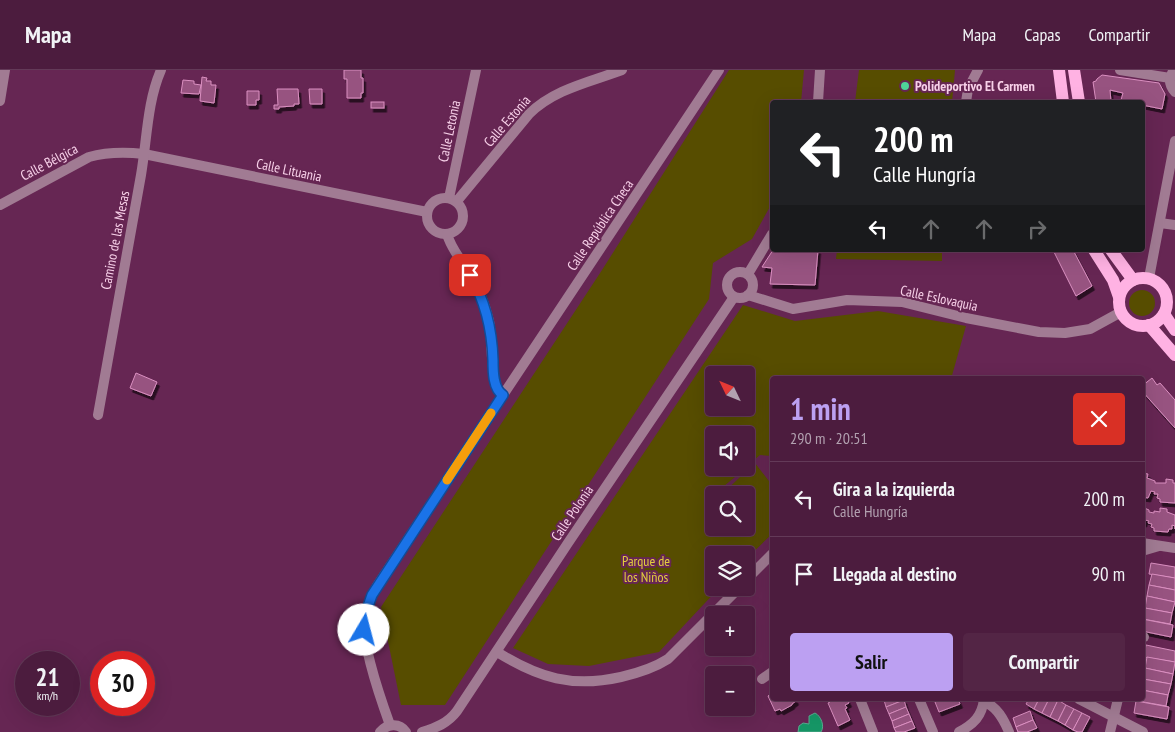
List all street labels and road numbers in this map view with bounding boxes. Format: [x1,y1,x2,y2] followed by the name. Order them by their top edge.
[480,92,534,150] street label: Calle Estonia
[434,98,464,164] street label: Calle Letonia
[17,139,81,185] street label: Calle Bélgica
[255,154,323,186] street label: Calle Lituania
[563,176,637,274] street label: Calle República Checa
[97,189,133,291] street label: Camino de las Mesas
[899,281,979,315] street label: Calle Eslovaquia
[547,482,597,544] street label: Calle Polonia

